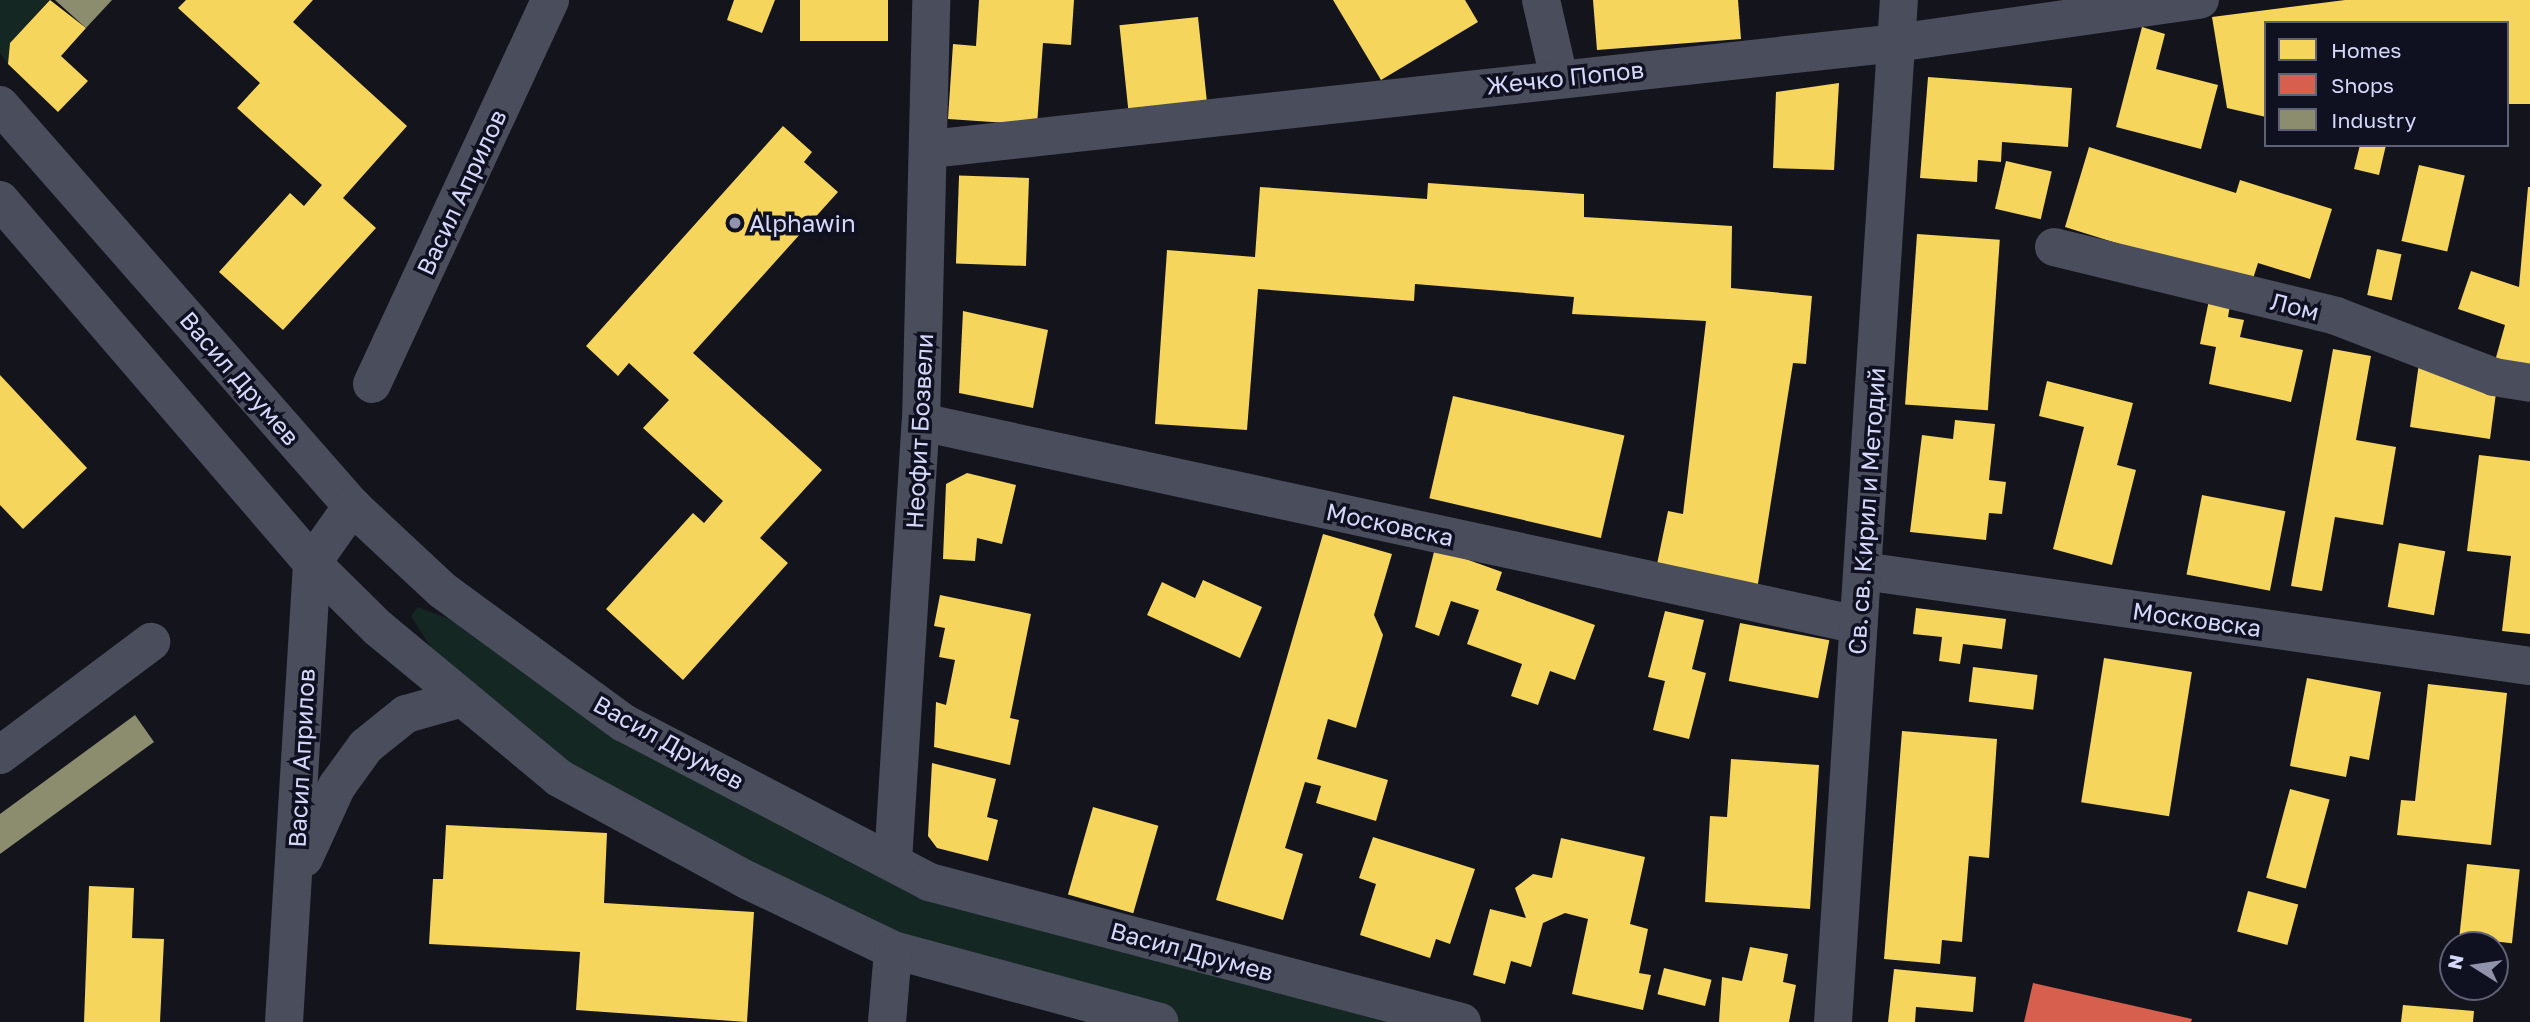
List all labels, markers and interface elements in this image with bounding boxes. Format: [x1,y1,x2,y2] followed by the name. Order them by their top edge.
[2264,21,2509,147] legend
[2331,37,2401,63] text: Homes
[1485,54,1645,100] street label: Жечко Попов
[2331,72,2394,98] text: Shops
[410,105,512,279] street label: Васил Априлов
[2331,107,2416,133] text: Industry
[749,209,856,237] place label: Alphawin
[727,215,743,231] marker: Alphawin
[2268,286,2322,326] street label: Лом
[174,305,306,451] street label: Васил Друмев
[900,333,938,529] street label: Неофит Бозвели
[1842,366,1890,656] street label: Св. св. Кирил и Методий
[1324,496,1456,552] street label: Московска
[2131,596,2263,642] street label: Московска
[282,668,320,848] street label: Васил Априлов
[589,689,749,795] street label: Васил Друмев
[1107,915,1277,987] street label: Васил Друмев
[2439,931,2509,1001] north arrow
[2442,952,2468,971] text: N

